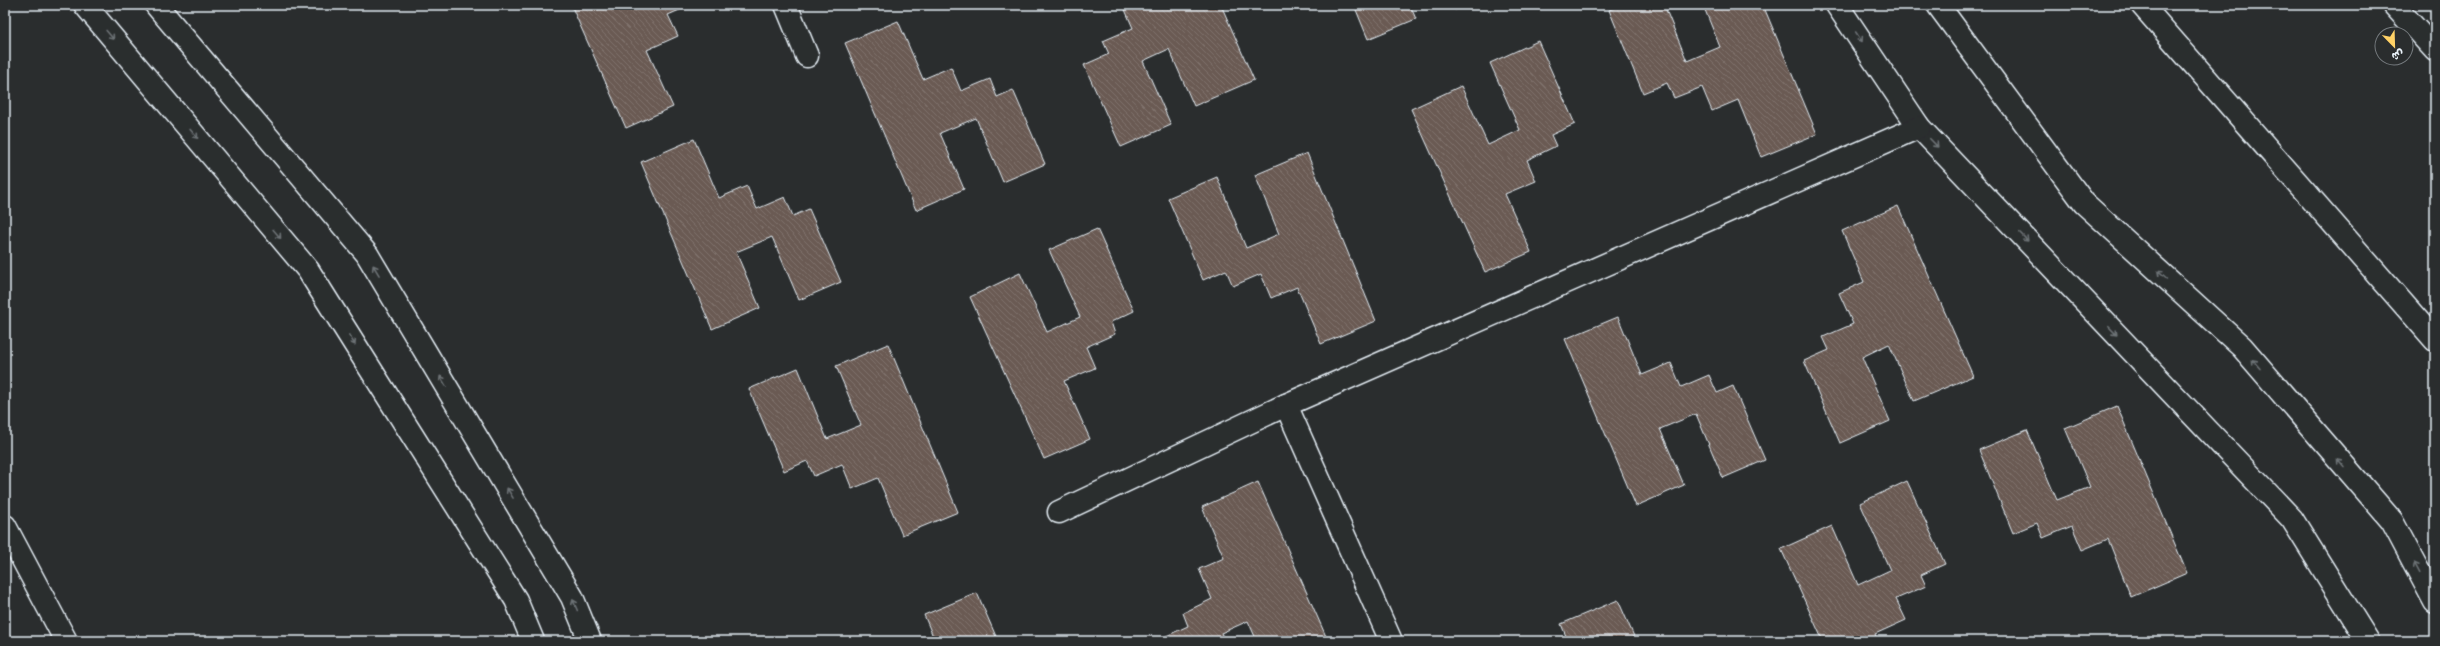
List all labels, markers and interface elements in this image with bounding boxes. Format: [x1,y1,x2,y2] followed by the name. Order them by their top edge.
[2374,26,2414,66] north arrow
[106,29,115,40] one-way arrow
[1855,32,1863,43] one-way arrow
[2389,45,2405,61] text: ش
[189,129,198,140] one-way arrow
[1929,138,1939,148] one-way arrow
[273,228,282,239] one-way arrow
[2019,232,2029,242] one-way arrow
[372,264,380,276] one-way arrow
[2157,270,2167,279] one-way arrow
[2109,326,2118,337] one-way arrow
[348,334,356,345] one-way arrow
[2252,359,2261,370] one-way arrow
[438,375,446,387] one-way arrow
[2337,457,2346,468] one-way arrow
[505,487,513,499] one-way arrow
[2412,562,2420,574] one-way arrow
[571,600,578,612] one-way arrow

